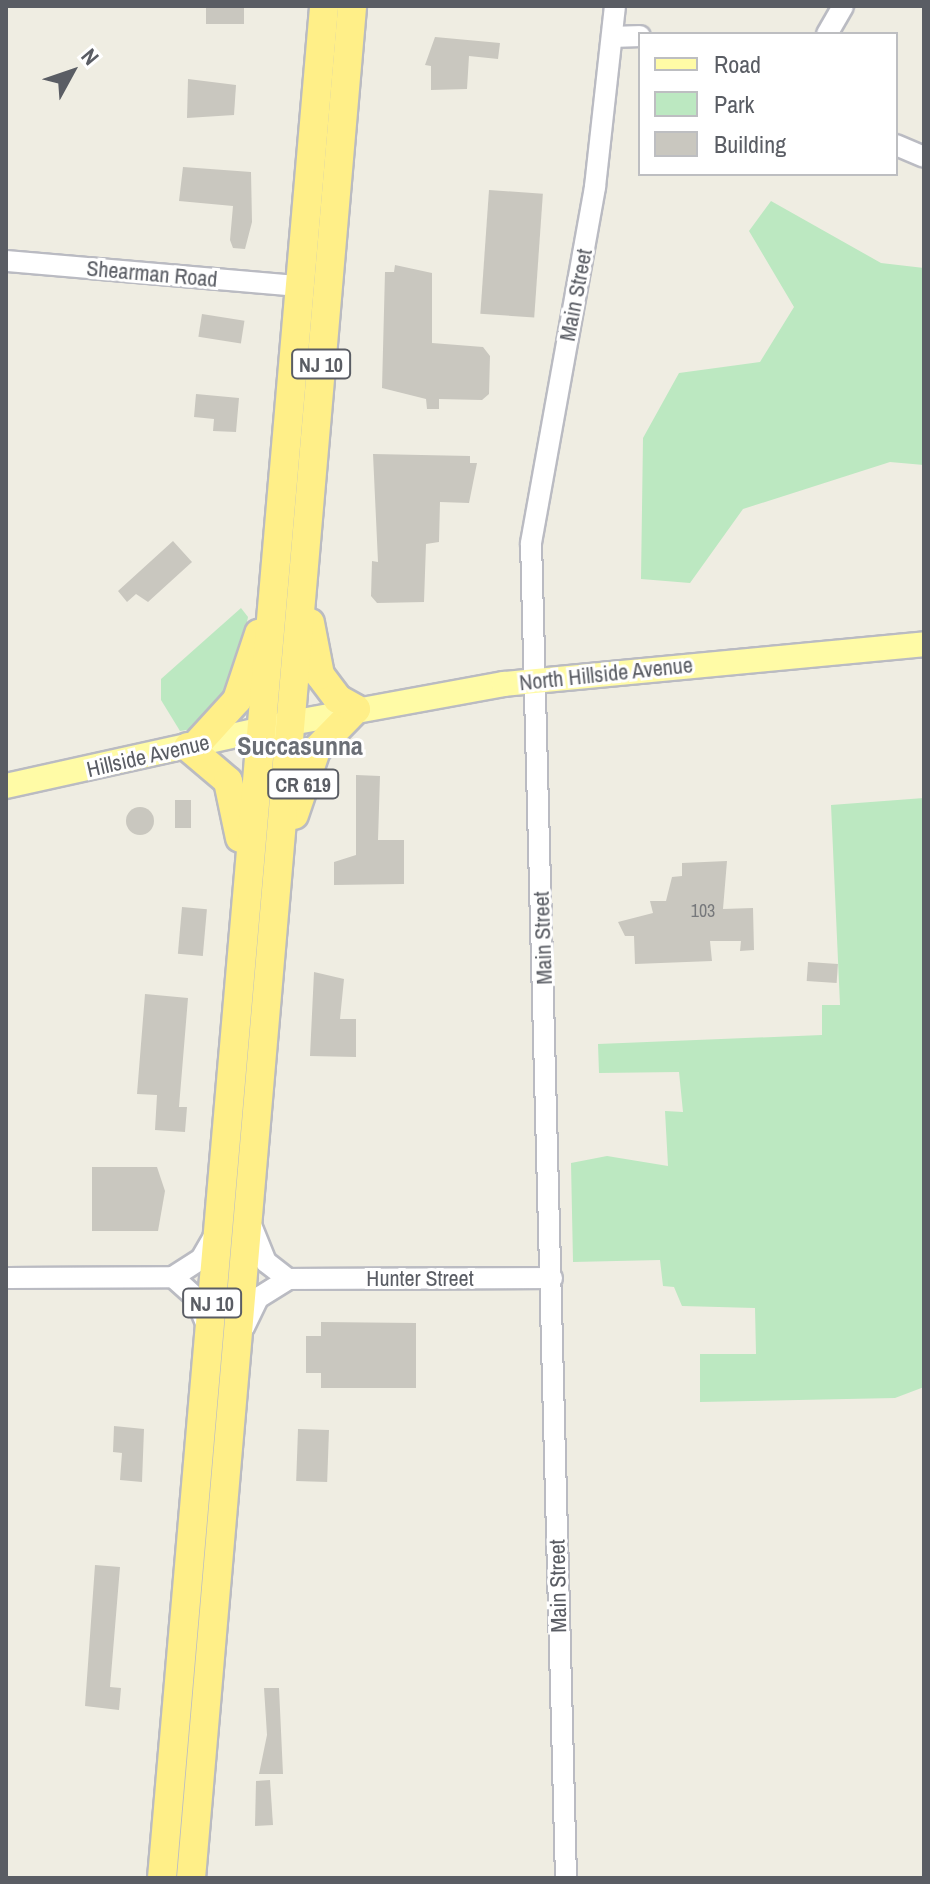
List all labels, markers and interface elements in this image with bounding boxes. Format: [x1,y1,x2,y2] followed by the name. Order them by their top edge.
[32,32,112,112] north arrow
[638,32,898,176] legend
[75,42,106,71] text: N
[714,48,761,80] text: Road
[714,88,754,120] text: Park
[714,128,786,160] text: Building
[554,247,598,343] street label: Main Street
[85,255,219,293] street label: Shearman Road
[291,348,351,380] road number: NJ 10
[518,652,694,696] street label: North Hillside Avenue
[84,729,212,783] street label: Hillside Avenue
[237,730,363,762] district label: Succasunna
[267,768,339,800] road number: CR 619
[528,891,558,985] street label: Main Street
[691,900,715,922] house number: 103
[366,1266,474,1292] street label: Hunter Street
[182,1287,242,1319] road number: NJ 10
[544,1539,572,1633] street label: Main Street

